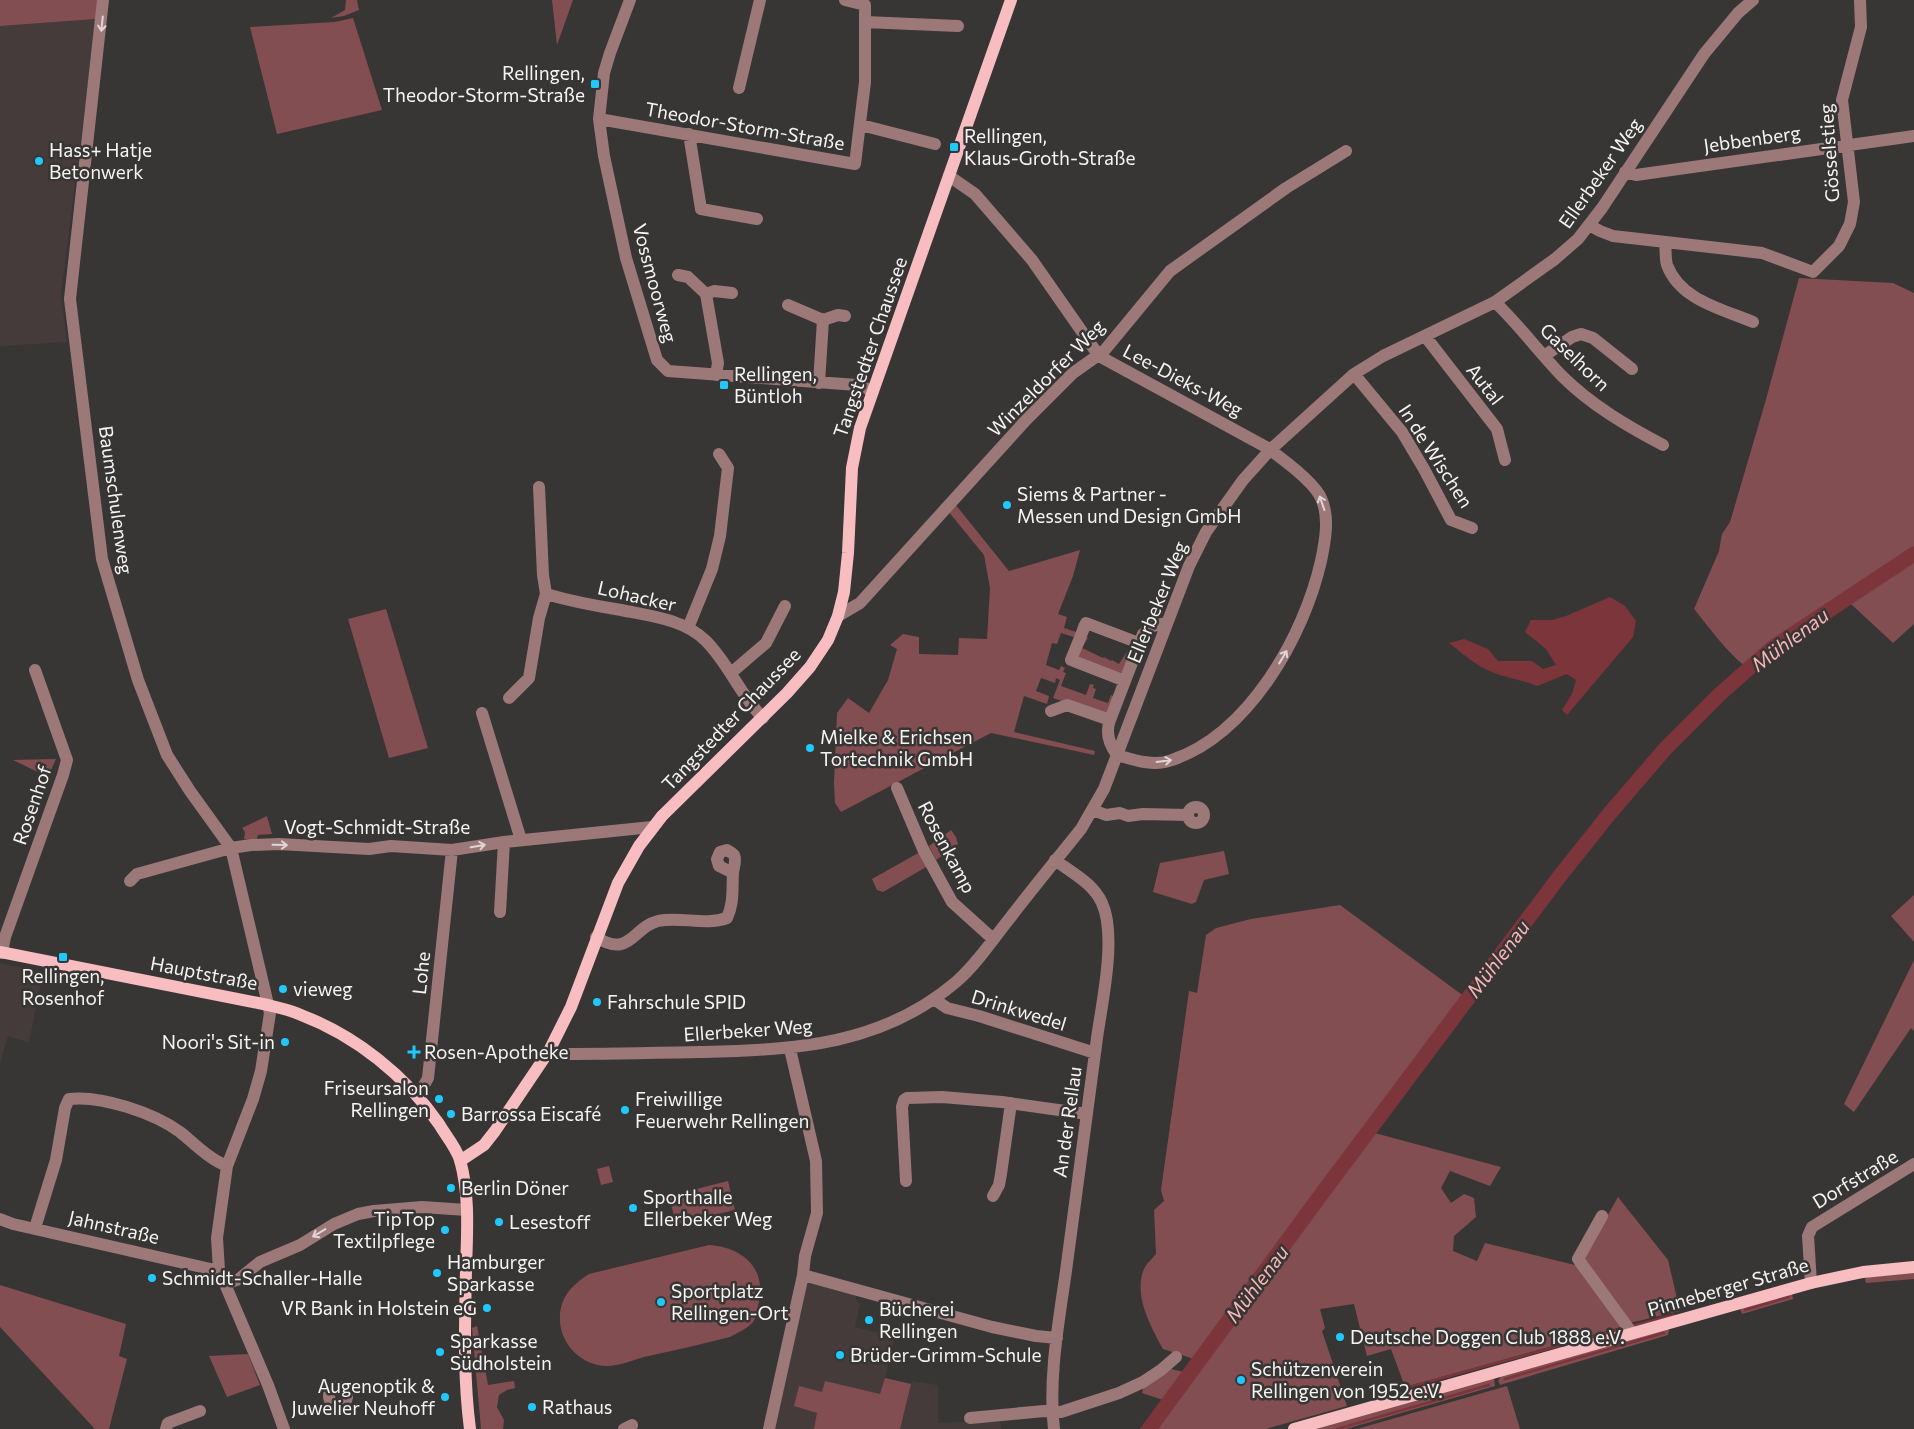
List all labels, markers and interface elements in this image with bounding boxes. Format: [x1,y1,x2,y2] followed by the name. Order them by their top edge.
[97,16,107,32] one-way arrow
[383,61,585,106] place label: Rellingen, Theodor-Storm-Straße
[589,78,601,90] marker: Rellingen, Theodor-Storm-Straße
[644,97,847,154] street label: Theodor-Storm-Straße
[1814,103,1843,203] street label: Gösselstieg
[1553,113,1646,232] street label: Ellerbeker Weg
[1702,120,1802,157] street label: Jebbenberg
[964,124,1136,169] place label: Rellingen, Klaus-Groth-Straße
[49,138,152,183] place label: Hass+ Hatje Betonwerk
[948,141,960,153] marker: Rellingen, Klaus-Groth-Straße
[33,155,45,167] marker: Hass+ Hatje Betonwerk
[629,221,682,345] street label: Vossmoorweg
[828,253,911,440] street label: Tangstedter Chaussee
[982,314,1109,441] street label: Winzeldorfer Weg
[1536,318,1615,396] street label: Gaselhorn
[1119,338,1247,421] street label: Lee-Dieks-Weg
[1462,358,1509,409] street label: Autal
[734,362,817,407] place label: Rellingen, Büntloh
[718,379,730,391] marker: Rellingen, Büntloh
[1394,400,1478,512] street label: In de Wischen
[95,424,138,576] street label: Baumschulenweg
[1017,482,1241,527] place label: Siems & Partner - Messen und Design GmbH
[1317,496,1326,512] one-way arrow
[1001,499,1013,511] marker: Siems & Partner - Messen und Design GmbH
[1122,538,1191,666] street label: Ellerbeker Weg
[596,575,679,616] street label: Lohacker
[1746,602,1833,676] water label: Mühlenau
[657,642,805,795] street label: Tangstedter Chaussee
[1279,651,1289,665] one-way arrow
[820,725,973,770] place label: Mielke & Erichsen Tortechnik GmbH
[804,742,816,754] marker: Mielke & Erichsen Tortechnik GmbH
[1156,756,1172,766] one-way arrow
[7,762,56,848] street label: Rosenhof
[914,797,981,897] street label: Rosenkamp
[284,815,470,838] street label: Vogt-Schmidt-Straße
[272,840,288,850] one-way arrow
[469,841,485,851] one-way arrow
[1460,915,1534,1002] water label: Mühlenau
[407,950,434,996] street label: Lohe
[57,951,69,963] marker: Rellingen, Rosenhof
[148,951,260,994] street label: Hauptstraße
[22,964,105,1009] place label: Rellingen, Rosenhof
[293,977,353,1000] place label: vieweg
[277,983,289,995] marker: vieweg
[969,984,1070,1035] street label: Drinkwedel
[607,990,746,1013] place label: Fahrschule SPID
[591,996,603,1008] marker: Fahrschule SPID
[683,1014,813,1045] street label: Ellerbeker Weg
[162,1030,275,1053] place label: Noori's Sit-in
[279,1036,291,1048] marker: Noori's Sit-in
[424,1040,569,1063] place label: Rosen-Apotheke
[408,1046,420,1058] marker: Rosen-Apotheke
[1047,1065,1086,1179] street label: An der Rellau
[324,1076,429,1121] place label: Friseursalon Rellingen
[635,1087,809,1132] place label: Freiwillige Feuerwehr Rellingen
[433,1093,445,1105] marker: Friseursalon Rellingen
[461,1102,601,1125] place label: Barrossa Eiscafé
[619,1104,631,1116] marker: Freiwillige Feuerwehr Rellingen
[445,1108,457,1120] marker: Barrossa Eiscafé
[1808,1144,1902,1213] street label: Dorfstraße
[461,1176,569,1199] place label: Berlin Döner
[445,1182,457,1194] marker: Berlin Döner
[643,1185,772,1230] place label: Sporthalle Ellerbeker Weg
[627,1202,639,1214] marker: Sporthalle Ellerbeker Weg
[66,1205,162,1248] street label: Jahnstraße
[333,1207,435,1252] place label: TipTop Textilpflege
[509,1210,591,1233] place label: Lesestoff
[493,1216,505,1228] marker: Lesestoff
[439,1224,451,1236] marker: TipTop Textilpflege
[312,1229,326,1239] one-way arrow
[1219,1240,1293,1327] water label: Mühlenau
[447,1250,545,1295] place label: Hamburger Sparkasse
[1645,1253,1811,1321] street label: Pinneberger Straße
[162,1266,362,1289] place label: Schmidt-Schaller-Halle
[431,1267,443,1279] marker: Hamburger Sparkasse
[146,1272,158,1284] marker: Schmidt-Schaller-Halle
[671,1279,789,1324] place label: Sportplatz Rellingen-Ort
[281,1296,477,1319] place label: VR Bank in Holstein eG
[655,1296,667,1308] marker: Sportplatz Rellingen-Ort
[879,1297,958,1342] place label: Bücherei Rellingen
[481,1302,493,1314] marker: VR Bank in Holstein eG
[863,1314,875,1326] marker: Bücherei Rellingen
[1350,1325,1625,1348] place label: Deutsche Doggen Club 1888 e.V.
[450,1329,552,1374] place label: Sparkasse Südholstein
[1334,1331,1346,1343] marker: Deutsche Doggen Club 1888 e.V.
[850,1343,1042,1366] place label: Brüder-Grimm-Schule
[434,1346,446,1358] marker: Sparkasse Südholstein
[834,1349,846,1361] marker: Brüder-Grimm-Schule
[1251,1357,1443,1402] place label: Schützenverein Rellingen von 1952 e.V.
[291,1374,435,1419] place label: Augenoptik & Juwelier Neuhoff
[1235,1374,1247,1386] marker: Schützenverein Rellingen von 1952 e.V.
[439,1391,451,1403] marker: Augenoptik & Juwelier Neuhoff
[542,1395,613,1418] place label: Rathaus
[526,1401,538,1413] marker: Rathaus

